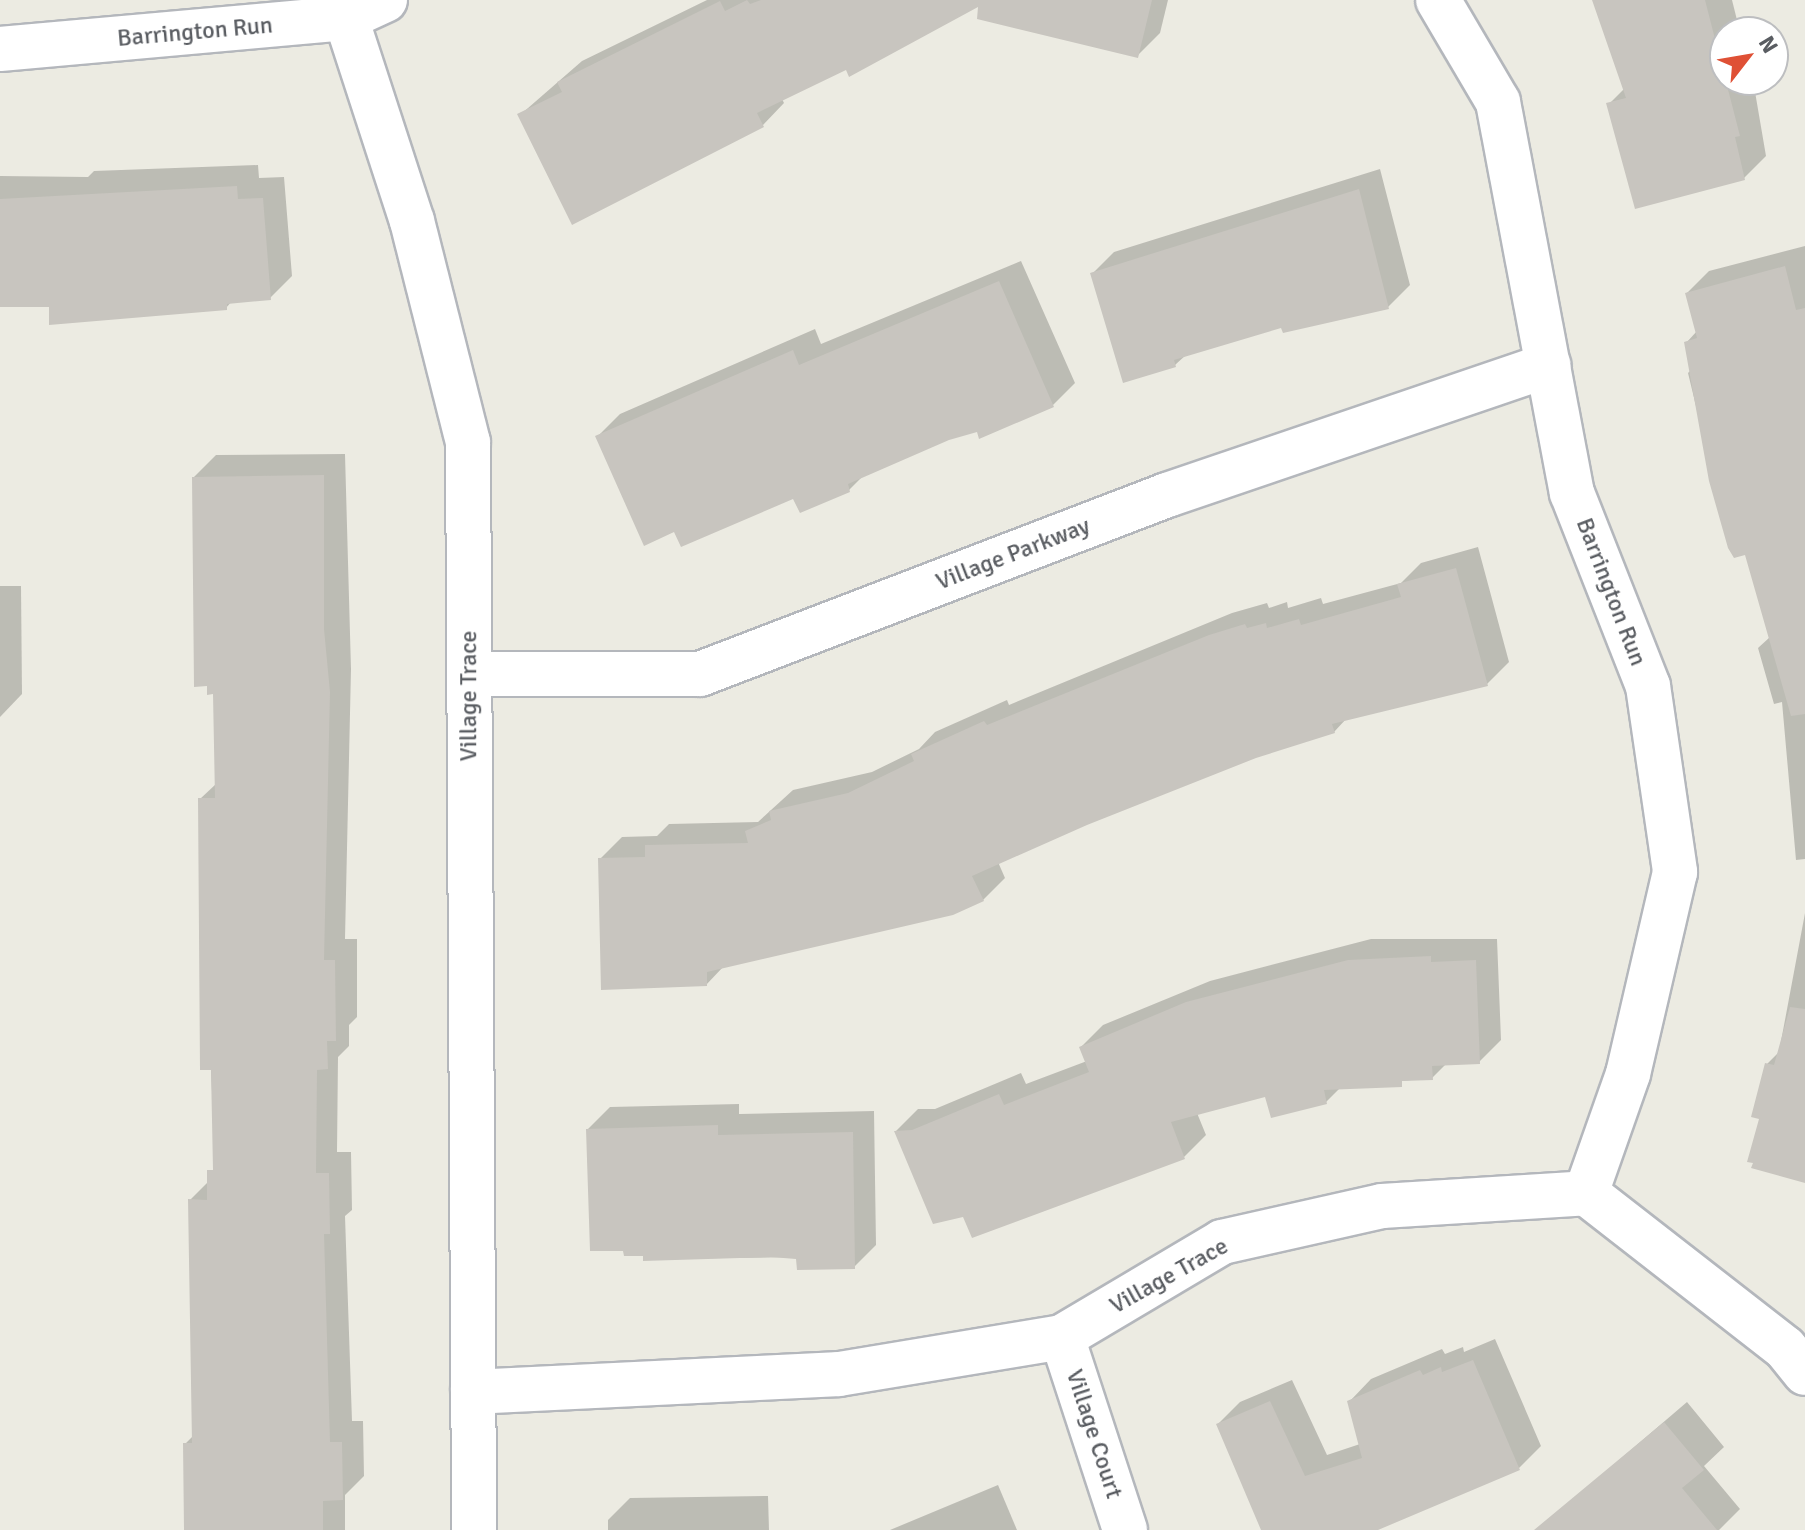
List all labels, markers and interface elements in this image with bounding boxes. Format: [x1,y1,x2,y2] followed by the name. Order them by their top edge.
[116,11,274,53] street label: Barrington Run
[1709,16,1789,96] north arrow
[1753,31,1784,58] text: N
[932,511,1094,597] street label: Village Parkway
[1570,514,1652,670] street label: Barrington Run
[455,631,483,761] street label: Village Trace
[1105,1232,1233,1320] street label: Village Trace
[1060,1366,1128,1502] street label: Village Court

